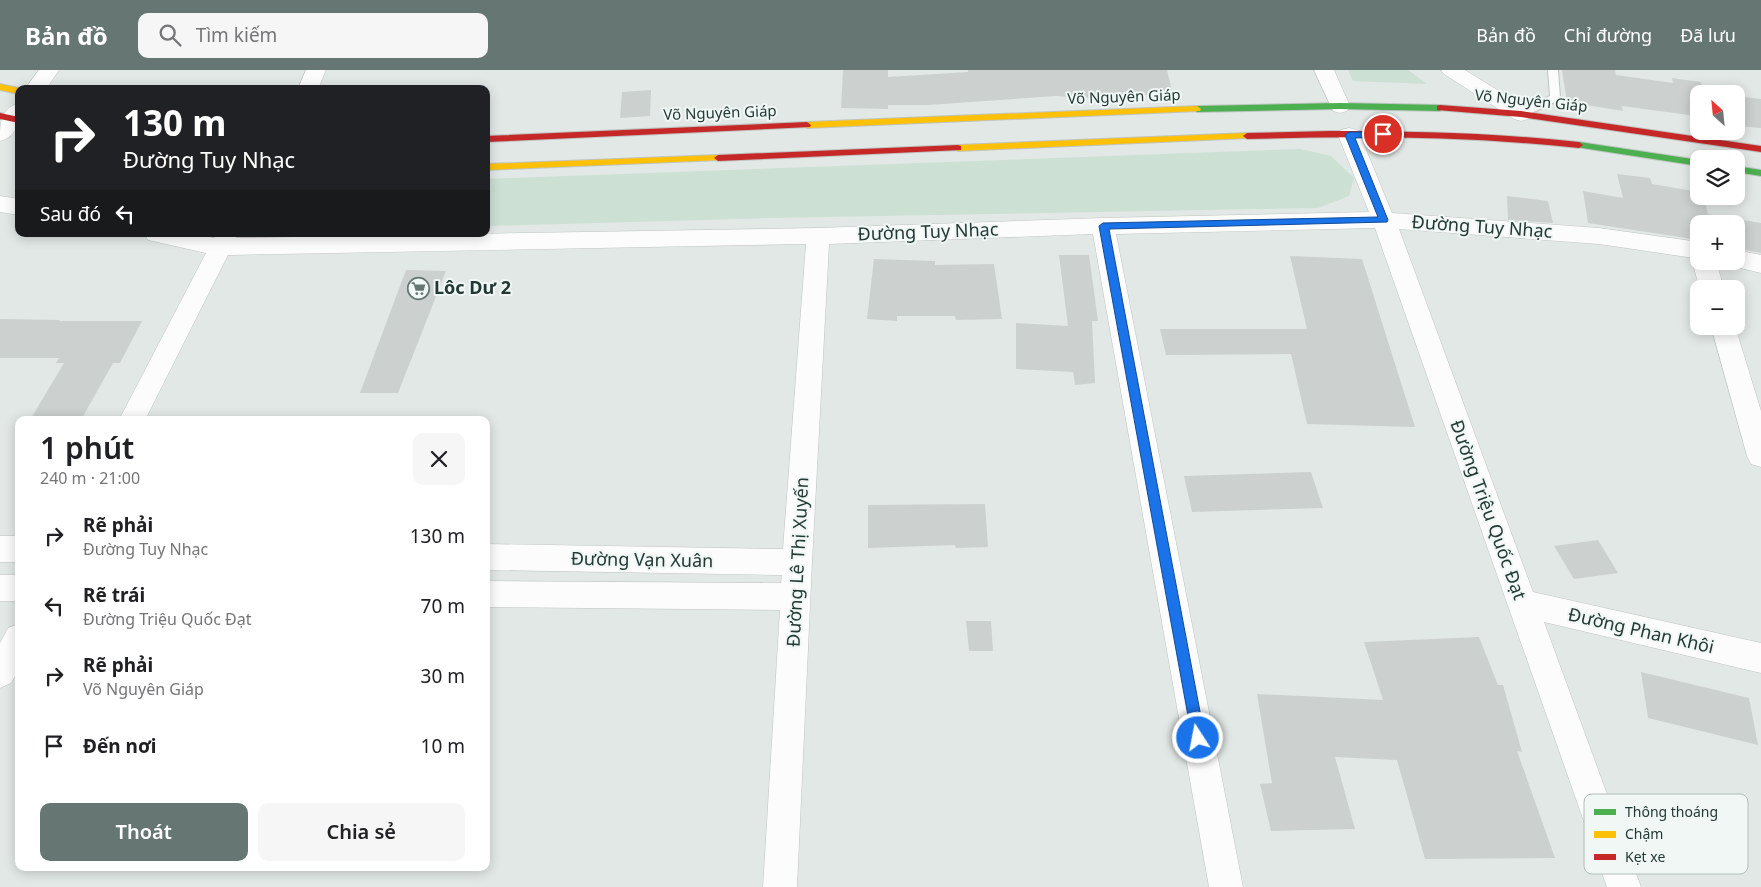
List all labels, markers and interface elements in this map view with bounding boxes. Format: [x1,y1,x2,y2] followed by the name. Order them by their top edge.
[138,13,488,58] search box
[25,19,108,52] text: Bản đồ
[156,21,184,49] icon: search
[196,22,277,48] text: Tìm kiếm
[1476,23,1536,47] text: Bản đồ
[1564,23,1652,47] text: Chỉ đường
[1680,23,1736,47] text: Đã lưu
[1067,84,1181,108] street label: Võ Nguyên Giáp
[1474,84,1588,116] street label: Võ Nguyên Giáp
[1690,85,1745,140] north arrow
[1690,85,1745,335] map controls
[123,99,226,146] text: 130 m
[663,100,777,124] street label: Võ Nguyên Giáp
[40,105,105,170] icon: right
[1362,113,1404,155] pin
[1369,120,1397,148] icon: arrive
[123,144,295,174] text: Đường Tuy Nhạc
[1690,150,1745,205] button: layers
[111,200,139,228] icon: left
[40,201,101,227] text: Sau đó
[1411,209,1554,243] street label: Đường Tuy Nhạc
[1690,215,1745,270] button: +
[857,217,999,245] street label: Đường Tuy Nhạc
[434,275,511,299] place label: Lôc Dư 2
[406,276,430,300] supermarket icon: Lôc Dư 2
[1690,280,1745,335] button: −
[1445,417,1533,603] street label: Đường Triệu Quốc Đạt
[40,427,134,468] text: 1 phút
[413,433,465,485] button: close
[40,467,140,489] text: 240 m · 21:00
[781,476,813,648] street label: Đường Lê Thị Xuyến
[83,512,153,538] text: Rẽ phải
[40,522,68,550] icon: right
[410,523,465,549] text: 130 m
[83,538,208,560] text: Đường Tuy Nhạc
[571,546,713,572] street label: Đường Vạn Xuân
[83,582,145,608] text: Rẽ trái
[40,592,68,620] icon: left
[421,593,465,619] text: 70 m
[1566,602,1716,658] street label: Đường Phan Khôi
[83,608,251,630] text: Đường Triệu Quốc Đạt
[83,652,153,678] text: Rẽ phải
[40,662,68,690] icon: right
[421,663,465,689] text: 30 m
[83,678,204,700] text: Võ Nguyên Giáp
[1171,711,1223,763] position arrow
[40,732,68,760] icon: arrive
[83,733,157,759] text: Đến nơi
[421,733,465,759] text: 10 m
[1584,794,1748,874] legend
[1625,802,1718,821] text: Thông thoáng
[40,803,248,861] button: Thoát
[258,803,465,861] button: Chia sẻ
[1625,824,1663,843] text: Chậm
[1625,847,1665,866] text: Kẹt xe

